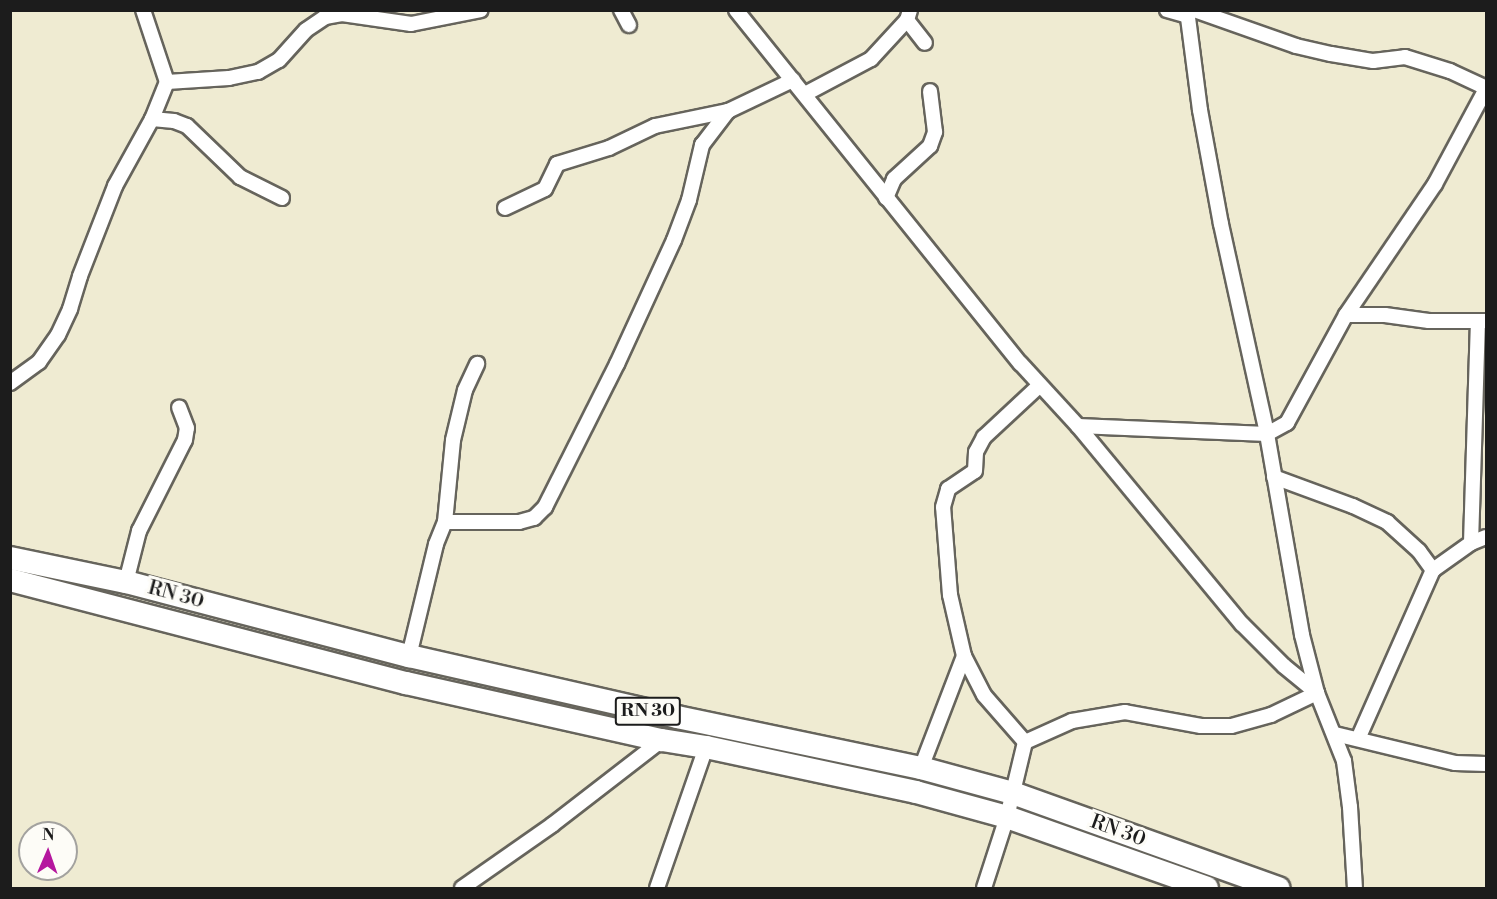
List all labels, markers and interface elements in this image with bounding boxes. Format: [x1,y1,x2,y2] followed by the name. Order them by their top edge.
[145,576,207,614] street label: RN 30
[614,696,682,726] road number: RN 30
[1087,810,1149,852] street label: RN 30
[18,821,78,881] north arrow
[42,825,55,845] text: N

